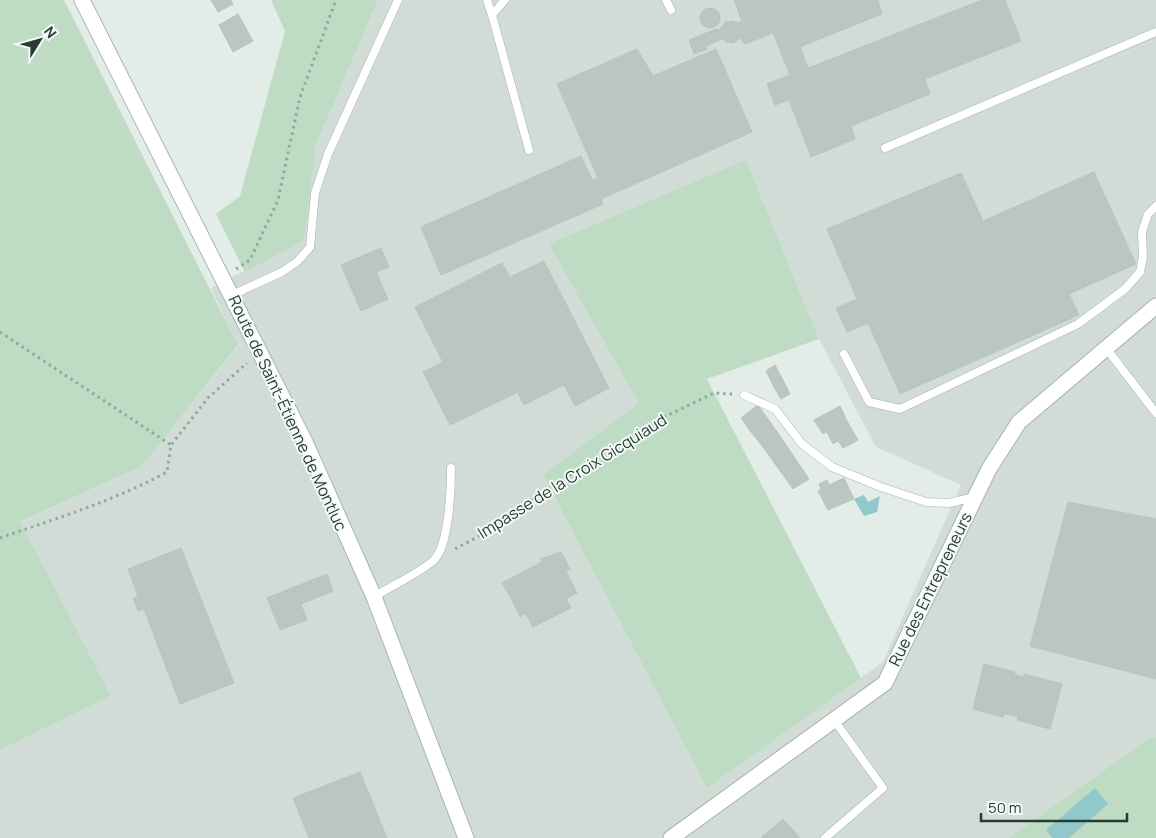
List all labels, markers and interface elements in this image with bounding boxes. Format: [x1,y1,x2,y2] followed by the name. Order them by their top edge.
[15,15,65,65] north arrow
[40,22,61,42] text: N
[224,292,352,535] street label: Route de Saint-Étienne de Montluc
[473,409,671,543] street label: Impasse de la Croix Gicquiaud
[883,508,977,670] street label: Rue des Entrepreneurs
[981,790,1127,822] scale bar
[988,797,1022,818] text: 50 m

